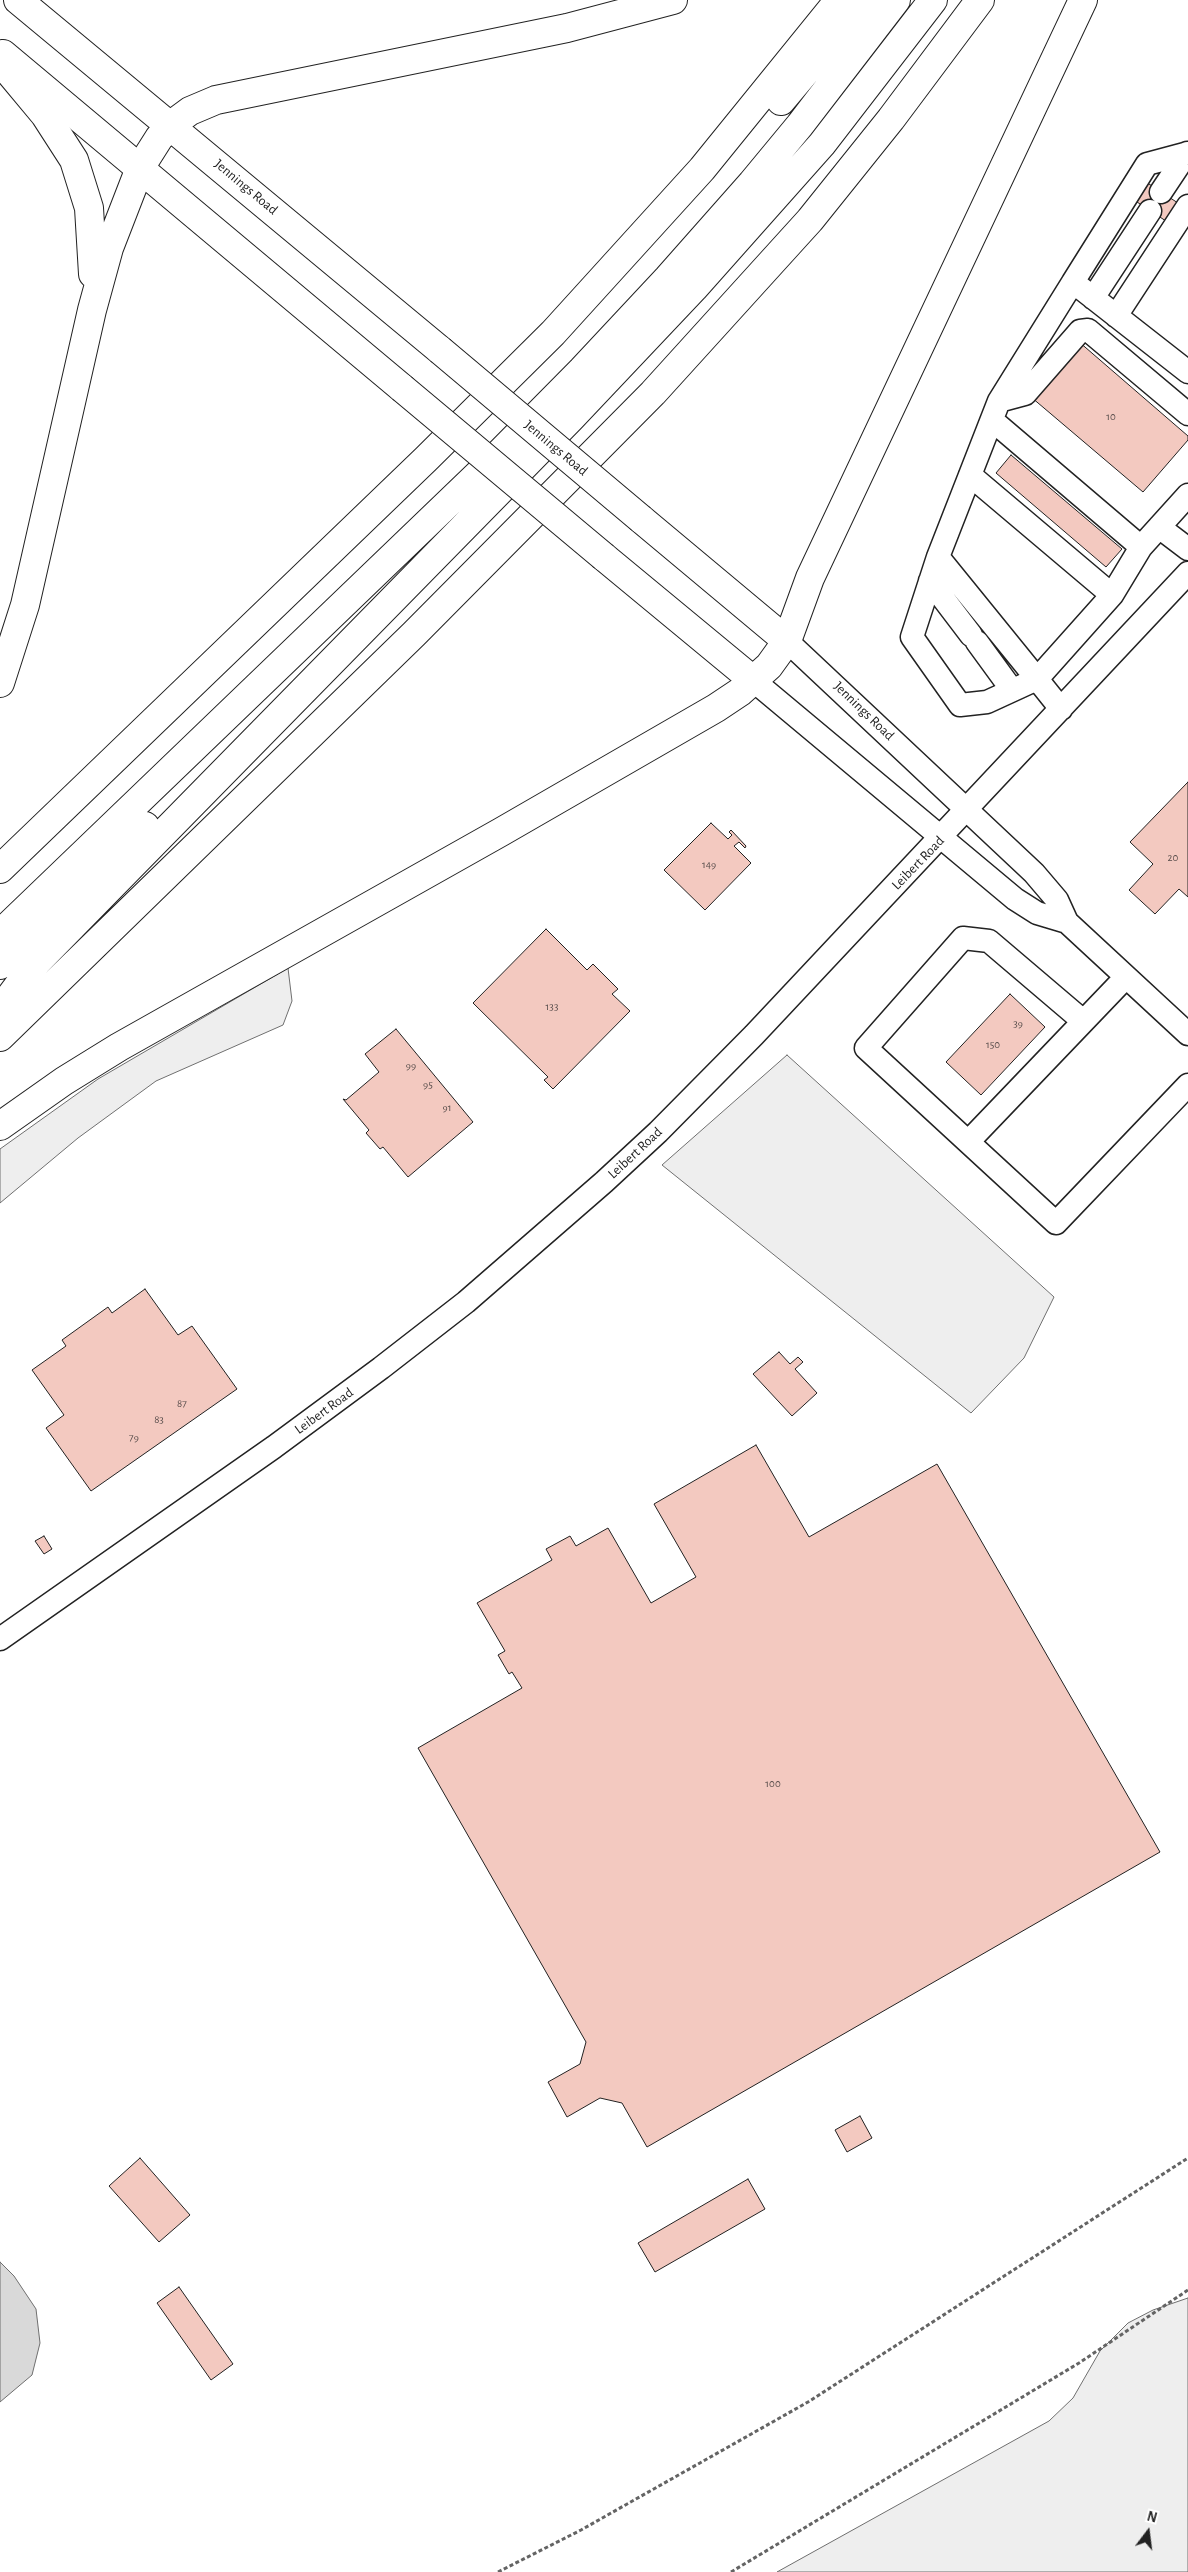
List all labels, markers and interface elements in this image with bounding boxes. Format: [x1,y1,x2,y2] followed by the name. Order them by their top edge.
[211,156,281,218] street label: Jennings Road
[1106,410,1116,424] house number: 10
[521,417,591,479] street label: Jennings Road
[830,678,898,744] street label: Jennings Road
[888,833,948,893] street label: Leibert Road
[1168,851,1178,865] house number: 20
[702,858,716,872] house number: 149
[546,1000,558,1014] house number: 133
[1013,1017,1023,1031] house number: 39
[986,1038,1000,1052] house number: 150
[406,1059,416,1073] house number: 99
[423,1078,433,1092] house number: 95
[443,1101,451,1115] house number: 91
[604,1124,666,1182] street label: Leibert Road
[291,1384,357,1438] street label: Leibert Road
[177,1397,187,1411] house number: 87
[154,1413,164,1427] house number: 83
[129,1431,139,1445] house number: 79
[765,1777,781,1791] house number: 100
[1123,2507,1173,2557] north arrow
[1145,2509,1158,2526] text: N

